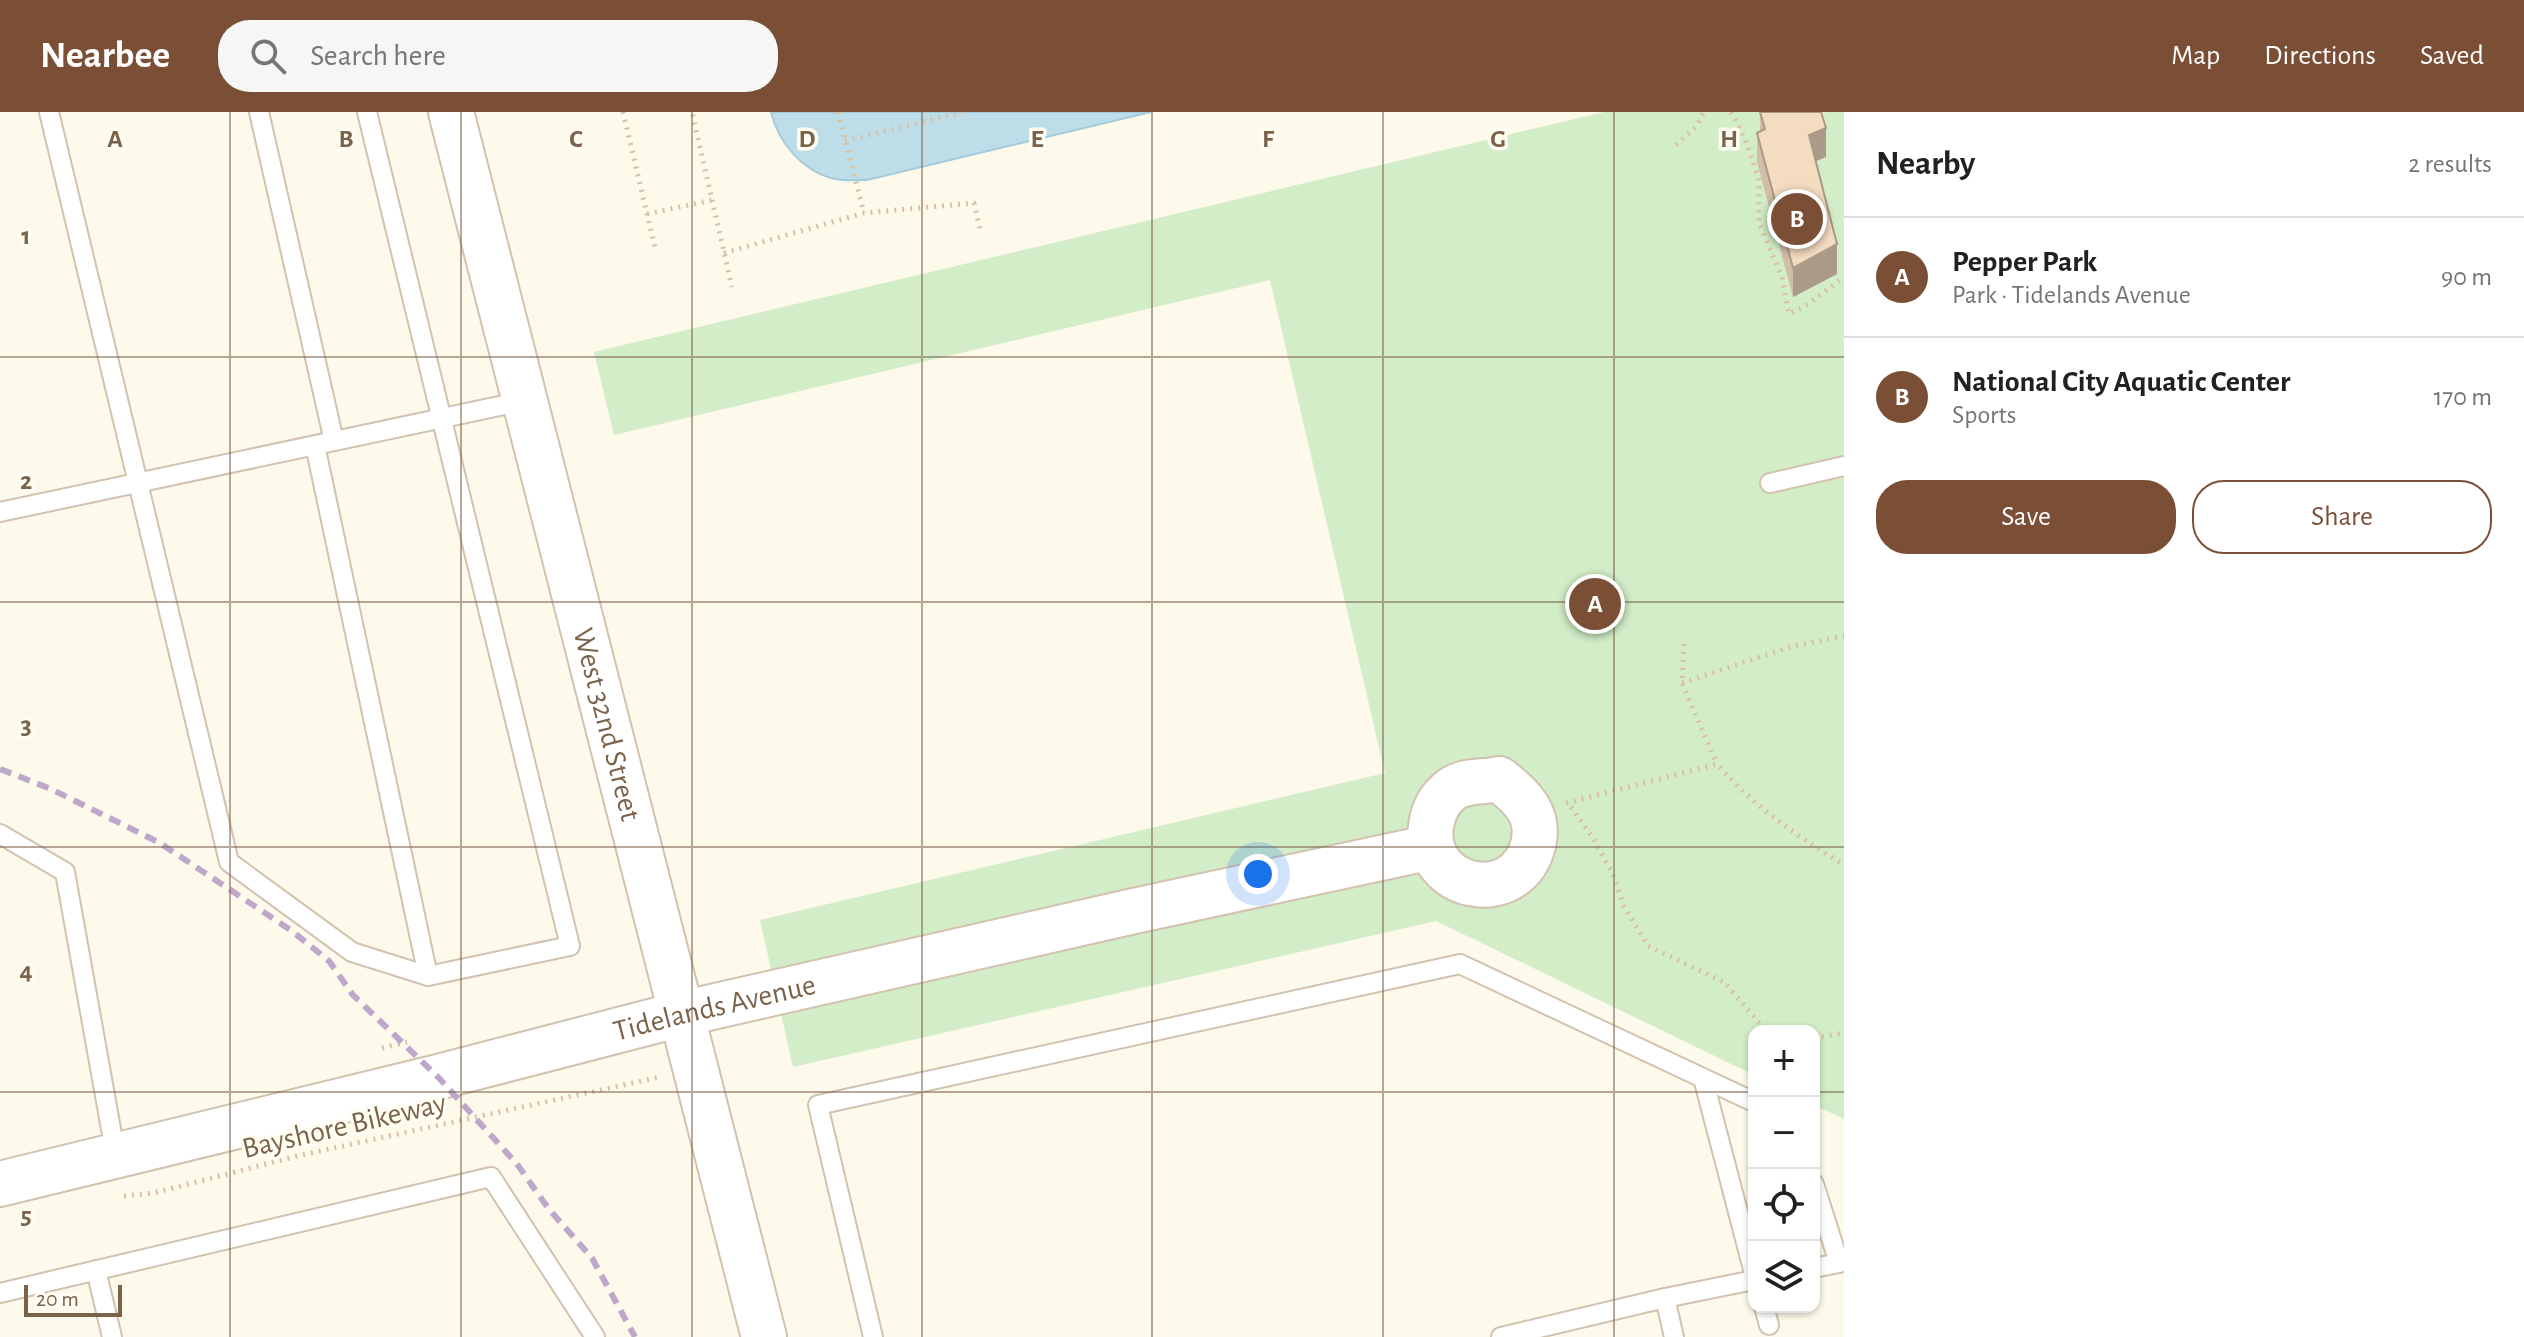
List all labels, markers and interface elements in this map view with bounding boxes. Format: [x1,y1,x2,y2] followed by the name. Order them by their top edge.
[218,20,778,92] search box
[246,34,290,78] icon: search
[40,37,170,75] text: Nearbee
[310,41,446,71] text: Search here
[2171,42,2220,70] text: Map
[2264,42,2376,70] text: Directions
[2420,42,2484,70] text: Saved
[107,126,123,152] text: A
[338,126,354,152] text: B
[569,126,583,152] text: C
[798,126,816,152] text: D
[1030,126,1044,152] text: E
[1262,126,1275,152] text: F
[1490,126,1506,152] text: G
[1720,126,1738,152] text: H
[1876,147,1975,181] text: Nearby
[2408,151,2492,177] text: 2 results
[1771,189,1823,249] pin: B
[21,223,31,249] text: 1
[1952,247,2097,277] text: Pepper Park
[1894,264,1910,290] text: A
[2441,264,2492,290] text: 90 m
[1952,282,2191,308] text: Park · Tidelands Avenue
[1952,367,2290,397] text: National City Aquatic Center
[1894,384,1910,410] text: B
[2433,384,2492,410] text: 170 m
[1952,402,2016,428] text: Sports
[20,468,32,494] text: 2
[1876,480,2176,554] button: Save
[2192,480,2492,554] button: Share
[1569,574,1621,634] pin: A
[567,625,646,824] street label: West 32nd Street
[20,713,32,739] text: 3
[1238,854,1278,894] your location
[19,958,33,984] text: 4
[610,970,819,1047] street label: Tidelands Avenue
[1748,1025,1820,1313] map controls
[1748,1025,1820,1097] button: +
[239,1088,449,1164] street label: Bayshore Bikeway
[1748,1097,1820,1169] button: −
[1748,1169,1820,1241] button: locate
[20,1203,32,1229] text: 5
[1748,1241,1820,1313] button: layers
[24,1281,122,1317] scale bar
[36,1288,79,1310] text: 20 m

